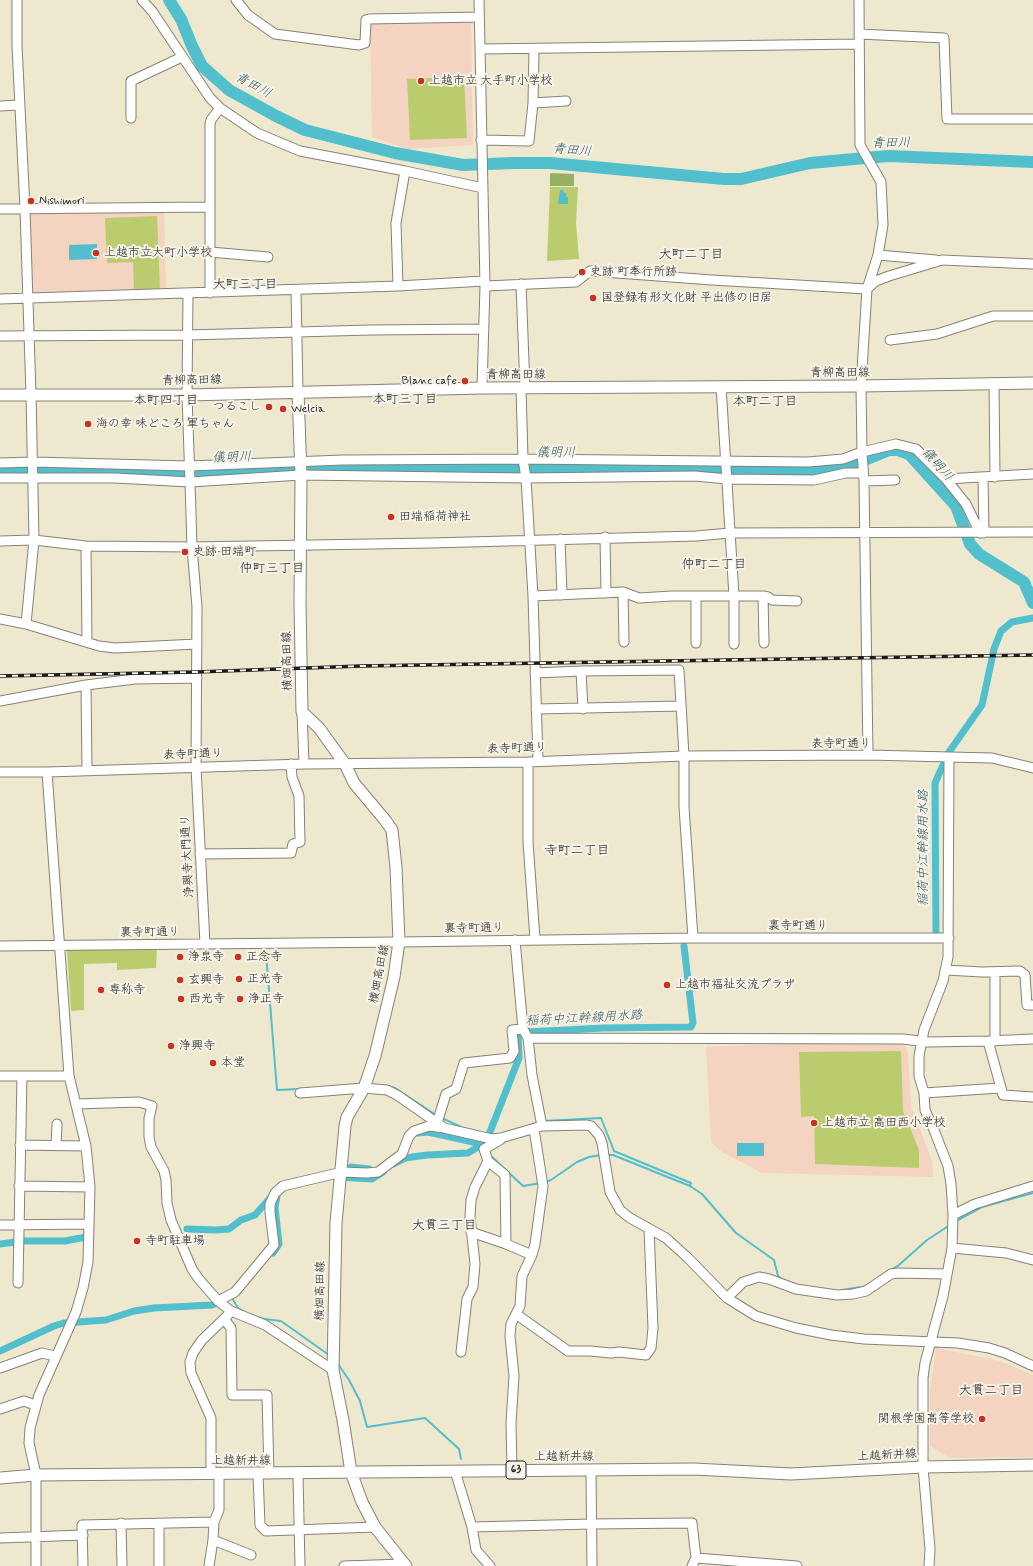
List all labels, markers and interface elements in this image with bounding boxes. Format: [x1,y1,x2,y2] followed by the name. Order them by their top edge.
[232,70,274,102] water label: 青田川
[429,74,552,88] place label: 上越市立 大手町小学校
[416,76,426,86] marker: 上越市立 大手町小学校
[871,136,911,152] water label: 青田川
[552,142,592,160] water label: 青田川
[39,194,85,208] place label: Nishimori
[26,196,36,206] marker: Nishimori
[104,246,212,260] place label: 上越市立大町小学校
[659,247,723,263] district label: 大町二丁目
[91,248,101,258] marker: 上越市立大町小学校
[590,265,677,279] place label: 史跡 町奉行所跡
[577,267,587,277] marker: 史跡 町奉行所跡
[213,277,277,293] district label: 大町三丁目
[601,291,772,305] place label: 国登録有形文化財 平出修の旧居
[588,293,598,303] marker: 国登録有形文化財 平出修の旧居
[810,366,870,380] street label: 青柳高田線
[486,368,546,382] street label: 青柳高田線
[162,373,222,389] street label: 青柳高田線
[401,374,457,388] place label: Blanc cafe
[460,376,470,386] marker: Blanc cafe
[373,392,437,408] district label: 本町三丁目
[134,393,198,409] district label: 本町四丁目
[733,394,797,410] district label: 本町二丁目
[213,400,261,414] place label: つるこし
[264,402,274,412] marker: つるこし
[291,402,325,416] place label: Welcia
[278,404,288,414] marker: Welcia
[96,417,234,431] place label: 海の幸 味どころ 軍ちゃん
[83,419,93,429] marker: 海の幸 味どころ 軍ちゃん
[537,445,575,461] water label: 儀明川
[918,445,956,485] water label: 儀明川
[212,450,252,466] water label: 儀明川
[399,510,471,524] place label: 田端稲荷神社
[386,512,396,522] marker: 田端稲荷神社
[193,545,256,559] place label: 史跡 田端町
[180,547,190,557] marker: 史跡 田端町
[682,557,746,573] district label: 仲町二丁目
[240,561,304,577] district label: 仲町三丁目
[280,631,296,691] street label: 横畑高田線
[811,737,871,751] street label: 表寺町通り
[487,741,547,757] street label: 表寺町通り
[163,747,223,763] street label: 表寺町通り
[916,790,932,906] water label: 稲荷中江幹線用水路
[179,814,197,898] street label: 浄興寺大門通り
[545,843,609,859] district label: 寺町二丁目
[768,919,828,933] street label: 裏寺町通り
[444,921,504,937] street label: 裏寺町通り
[120,925,180,941] street label: 裏寺町通り
[367,943,393,1005] street label: 横畑高田線
[188,950,224,964] place label: 浄泉寺
[246,950,282,964] place label: 正念寺
[175,952,185,962] marker: 浄泉寺
[233,952,243,962] marker: 正念寺
[247,972,283,986] place label: 正光寺
[188,973,224,987] place label: 玄興寺
[234,974,244,984] marker: 正光寺
[175,975,185,985] marker: 玄興寺
[675,978,795,992] place label: 上越市福祉交流プラザ
[662,980,672,990] marker: 上越市福祉交流プラザ
[109,983,145,997] place label: 専称寺
[96,985,106,995] marker: 専称寺
[189,992,225,1006] place label: 西光寺
[248,992,284,1006] place label: 浄正寺
[176,994,186,1004] marker: 西光寺
[235,994,245,1004] marker: 浄正寺
[525,1008,643,1030] water label: 稲荷中江幹線用水路
[179,1039,215,1053] place label: 浄興寺
[166,1041,176,1051] marker: 浄興寺
[221,1056,245,1070] place label: 本堂
[208,1058,218,1068] marker: 本堂
[822,1116,945,1130] place label: 上越市立 高田西小学校
[809,1118,819,1128] marker: 上越市立 高田西小学校
[412,1218,476,1234] district label: 大貫三丁目
[145,1234,205,1248] place label: 寺町駐車場
[132,1236,142,1246] marker: 寺町駐車場
[313,1261,329,1321] street label: 横畑高田線
[959,1383,1023,1399] district label: 大貫二丁目
[878,1412,974,1426] place label: 関根学園高等学校
[977,1414,987,1424] marker: 関根学園高等学校
[857,1447,917,1465] street label: 上越新井線
[534,1450,594,1464] street label: 上越新井線
[211,1454,271,1468] street label: 上越新井線
[506,1461,526,1479] road number: 63

